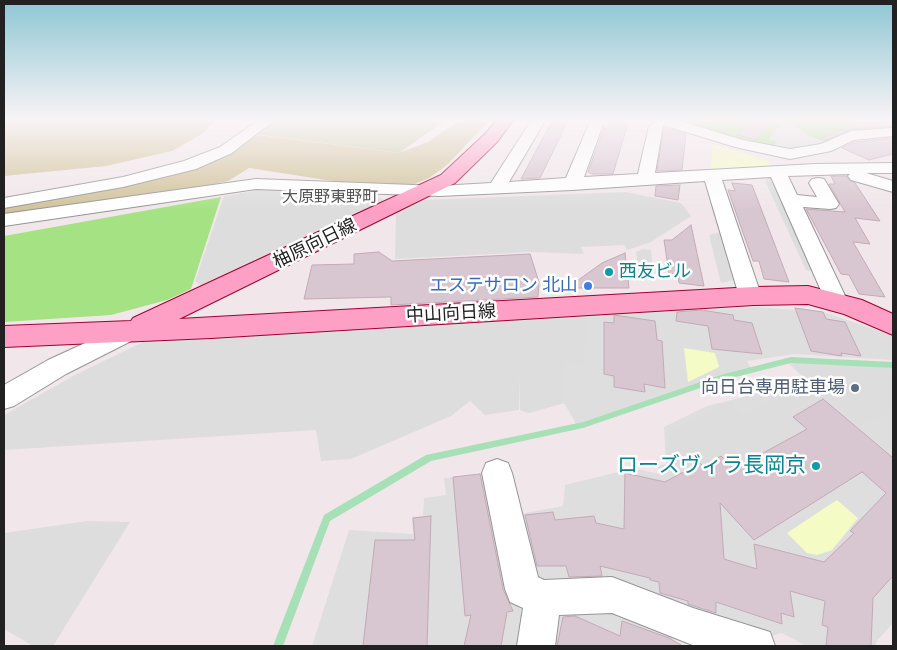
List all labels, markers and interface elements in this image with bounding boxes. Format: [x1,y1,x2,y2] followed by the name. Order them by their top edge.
[282,188,378,208] district label: 大原野東野町
[270,215,360,273] street label: 柚原向日線
[619,261,691,283] place label: 西友ビル
[603,266,615,278] marker: 西友ビル
[430,275,578,297] place label: エステサロン 北山
[582,280,594,292] marker: エステサロン 北山
[405,301,497,327] street label: 中山向日線
[701,377,845,399] place label: 向日台専用駐車場
[849,382,861,394] marker: 向日台専用駐車場
[617,453,806,479] place label: ローズヴィラ長岡京
[810,460,822,472] marker: ローズヴィラ長岡京

